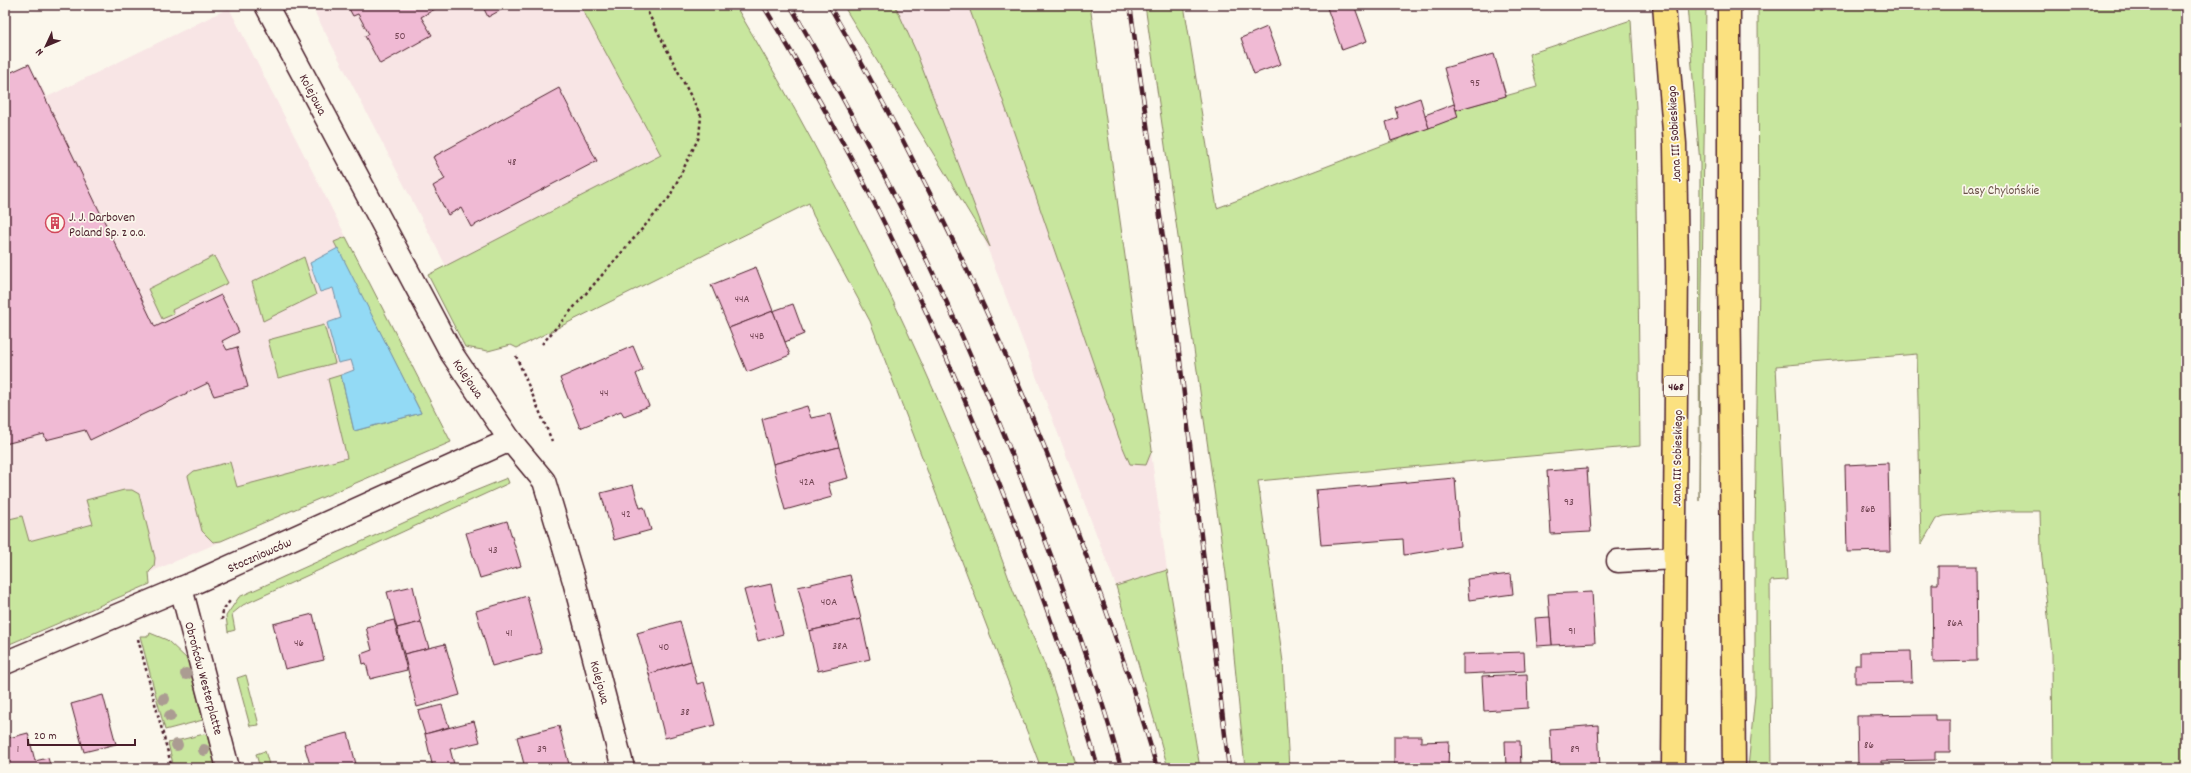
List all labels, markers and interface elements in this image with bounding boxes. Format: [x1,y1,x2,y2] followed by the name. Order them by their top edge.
[26,26,66,66] north arrow
[394,29,406,45] house number: 50
[32,44,48,59] text: N
[293,71,331,120] street label: Kolejowa
[1470,76,1480,92] house number: 95
[1663,85,1688,183] street label: Jana III Sobieskiego
[508,155,516,171] house number: 48
[1963,182,2040,201] park label: Lasy Chylońskie
[69,209,146,243] place label: J. J. Darboven Poland Sp. z o.o.
[44,212,66,234] building icon: J. J. Darboven Poland Sp. z o.o.
[734,292,750,308] house number: 44A
[750,329,764,345] house number: 44B
[447,356,488,404] street label: Kolejowa
[1664,376,1688,396] road number: 468
[599,386,609,402] house number: 44
[1668,409,1689,507] street label: Jana III Sobieskiego
[799,475,815,491] house number: 42A
[1564,495,1574,511] house number: 93
[1860,502,1876,518] house number: 86B
[621,507,631,523] house number: 42
[225,534,295,579] street label: Stoczniowców
[488,543,498,559] house number: 43
[821,595,837,611] house number: 40A
[1947,616,1963,632] house number: 86A
[178,620,227,738] street label: Obrońców Westerplatte
[1568,624,1576,640] house number: 91
[506,626,512,642] house number: 41
[294,636,304,652] house number: 46
[832,639,848,655] house number: 38A
[659,640,669,656] house number: 40
[584,659,614,707] street label: Kolejowa
[680,705,690,721] house number: 38
[28,721,135,747] scale bar
[34,728,57,745] text: 20 m
[1864,738,1874,754] house number: 86
[17,742,19,758] house number: 1
[537,742,547,758] house number: 39
[1570,742,1580,758] house number: 89

